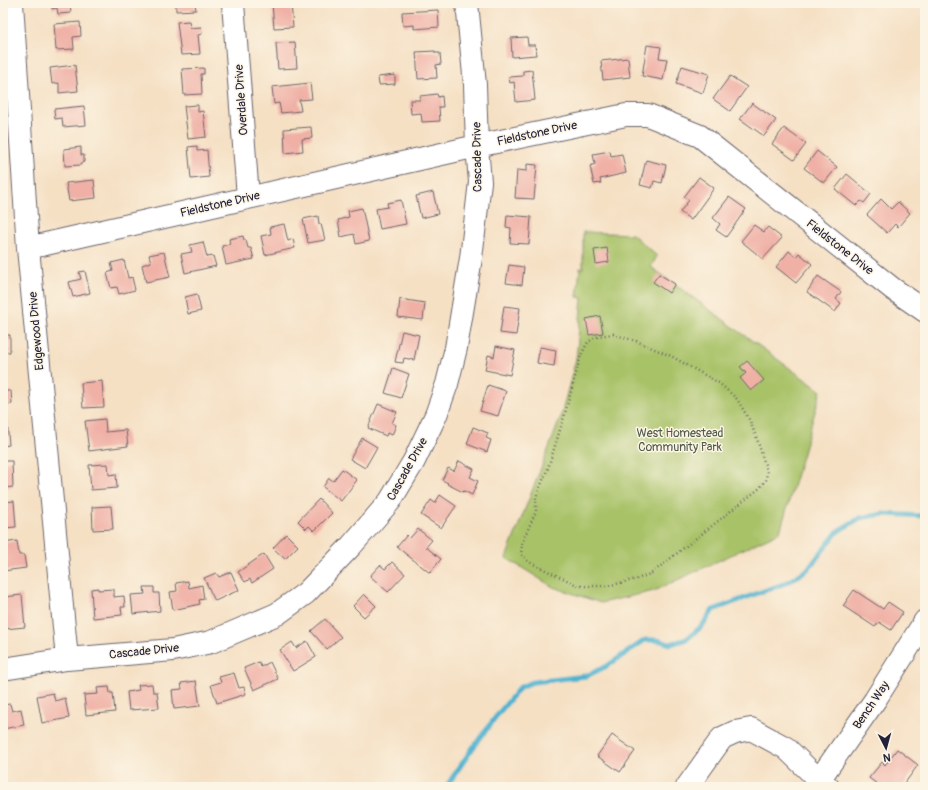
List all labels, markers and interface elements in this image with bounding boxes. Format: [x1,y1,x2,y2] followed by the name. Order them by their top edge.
[232,64,251,136] street label: Overdale Drive
[496,118,579,149] street label: Fieldstone Drive
[469,122,486,192] street label: Cascade Drive
[179,188,262,221] street label: Fieldstone Drive
[803,216,876,278] street label: Fieldstone Drive
[26,291,47,371] street label: Edgewood Drive
[637,426,724,455] park label: West Homestead Community Park
[384,435,431,504] street label: Cascade Drive
[108,640,180,663] street label: Cascade Drive
[850,678,893,732] street label: Bench Way
[866,728,906,768] north arrow
[882,751,891,764] text: N

